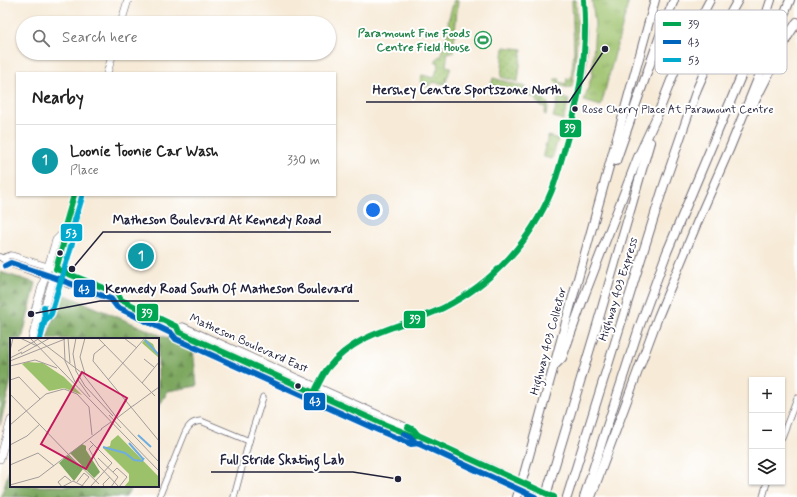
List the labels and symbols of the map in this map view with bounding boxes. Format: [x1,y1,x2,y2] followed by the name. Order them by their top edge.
[655,10,787,74] legend
[688,18,700,32] text: 39
[358,26,471,56] place label: Paramount Fine Foods Centre Field House
[473,30,493,50] sports icon: Paramount Fine Foods Centre Field House
[688,36,699,50] text: 43
[688,54,700,68] text: 53
[366,77,569,102] callout: Hershey Centre Sportszone North
[373,82,561,99] text: Hershey Centre Sportszone North
[582,103,773,117] place label: Rose Cherry Place At Paramount Centre
[570,104,580,114] marker: Rose Cherry Place At Paramount Centre
[559,119,582,138] line badge: 39
[564,122,576,136] text: 39
[363,200,383,220] your location
[103,207,331,232] callout: Matheson Boulevard At Kennedy Road
[113,212,322,229] text: Matheson Boulevard At Kennedy Road
[60,223,83,242] line badge: 53
[65,227,77,241] text: 53
[596,235,643,344] street label: Highway 403 Express
[128,241,154,271] pin: 1
[55,248,65,258] unlabelled marker
[100,276,359,301] callout: Kennedy Road South Of Matheson Boulevard
[73,279,96,298] line badge: 43
[105,281,353,298] text: Kennedy Road South Of Matheson Boulevard
[78,283,90,297] text: 43
[527,286,572,397] street label: Highway 403 Collector
[136,303,159,322] line badge: 39
[141,307,153,321] text: 39
[403,310,426,329] line badge: 39
[187,311,311,378] street label: Matheson Boulevard East
[409,313,421,327] text: 39
[10,338,159,487] inset map
[293,381,303,391] unlabelled marker
[303,392,326,411] line badge: 43
[309,395,321,409] text: 43
[211,447,353,472] callout: Full Stride Skating Lab
[220,452,345,472] text: Full Stride Skating Lab

